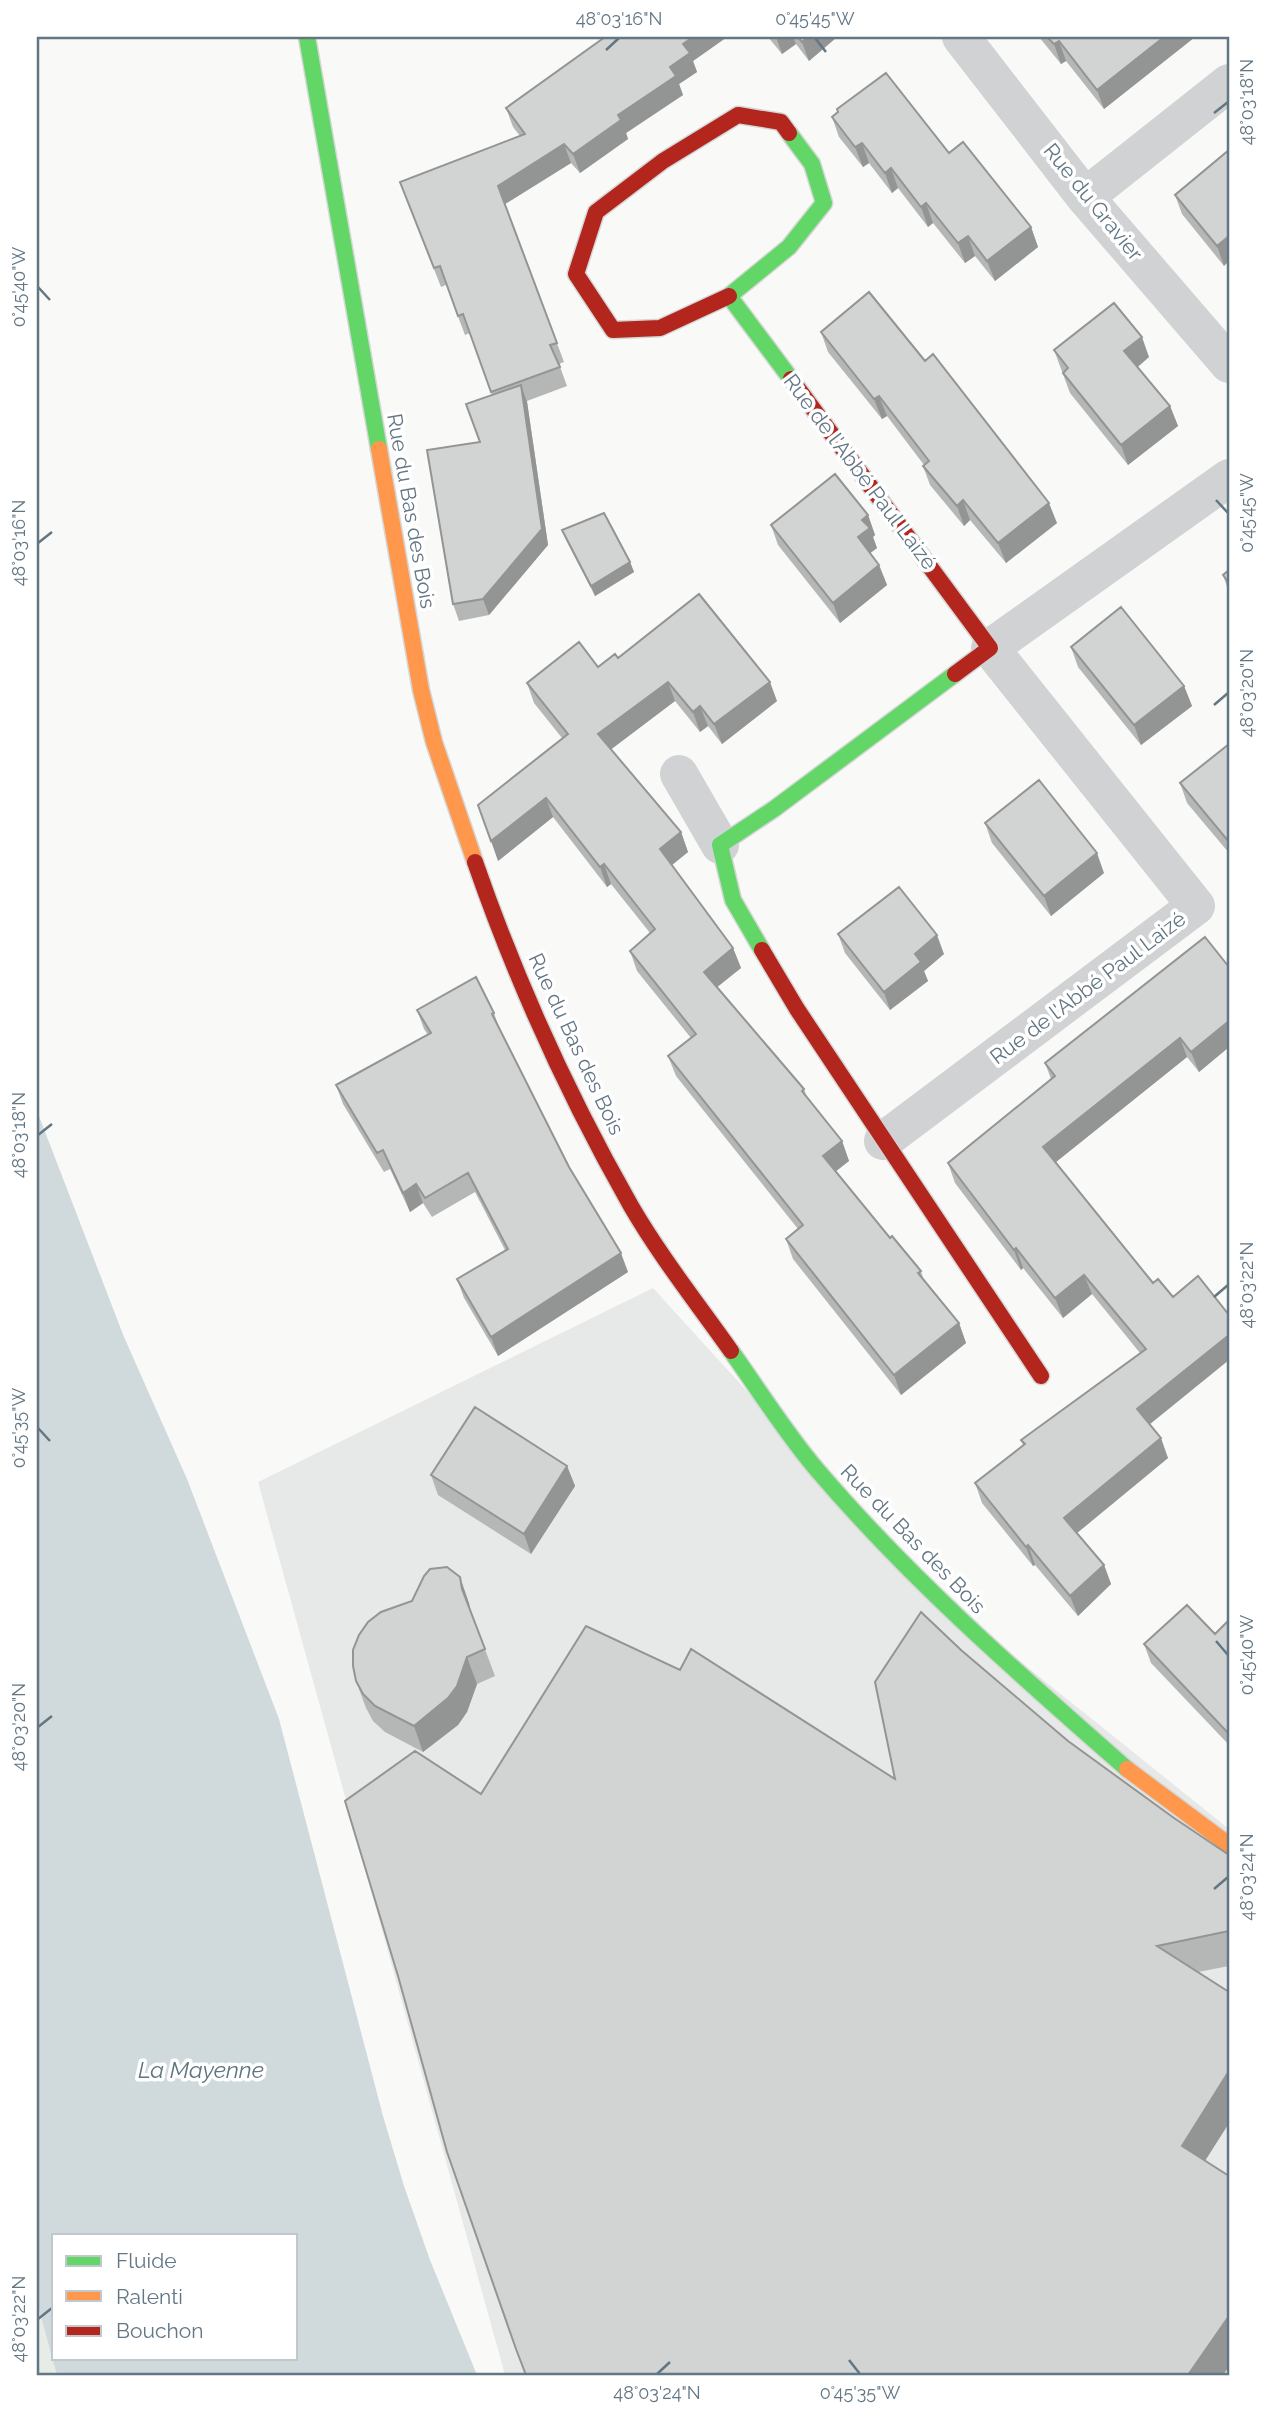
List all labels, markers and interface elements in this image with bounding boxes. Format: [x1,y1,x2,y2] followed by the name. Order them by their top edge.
[576,8,662,29] text: 48°03'16"N
[775,8,855,29] text: 0°45'45"W
[1236,59,1257,145] text: 48°03'18"N
[1039,138,1149,266] street label: Rue du Gravier
[8,247,29,327] text: 0°45'40"W
[779,369,942,574] street label: Rue de l'Abbé Paul Laizé
[382,411,441,610] street label: Rue du Bas des Bois
[1236,473,1257,553] text: 0°45'45"W
[8,500,29,586] text: 48°03'16"N
[1236,649,1257,737] text: 48°03'20"N
[985,906,1190,1069] street label: Rue de l'Abbé Paul Laizé
[523,949,630,1139] street label: Rue du Bas des Bois
[8,1092,29,1178] text: 48°03'18"N
[1236,1242,1257,1328] text: 48°03'22"N
[8,1388,29,1468] text: 0°45'35"W
[836,1459,991,1618] street label: Rue du Bas des Bois
[1236,1615,1257,1695] text: 0°45'40"W
[8,1683,29,1771] text: 48°03'20"N
[1236,1833,1257,1921] text: 48°03'24"N
[138,2056,264,2083] water label: La Mayenne
[52,2234,298,2360] legend
[116,2248,177,2273] text: Fluide
[8,2276,29,2362] text: 48°03'22"N
[116,2284,183,2309] text: Ralenti
[116,2318,203,2343] text: Bouchon
[613,2382,701,2403] text: 48°03'24"N
[820,2382,900,2403] text: 0°45'35"W

